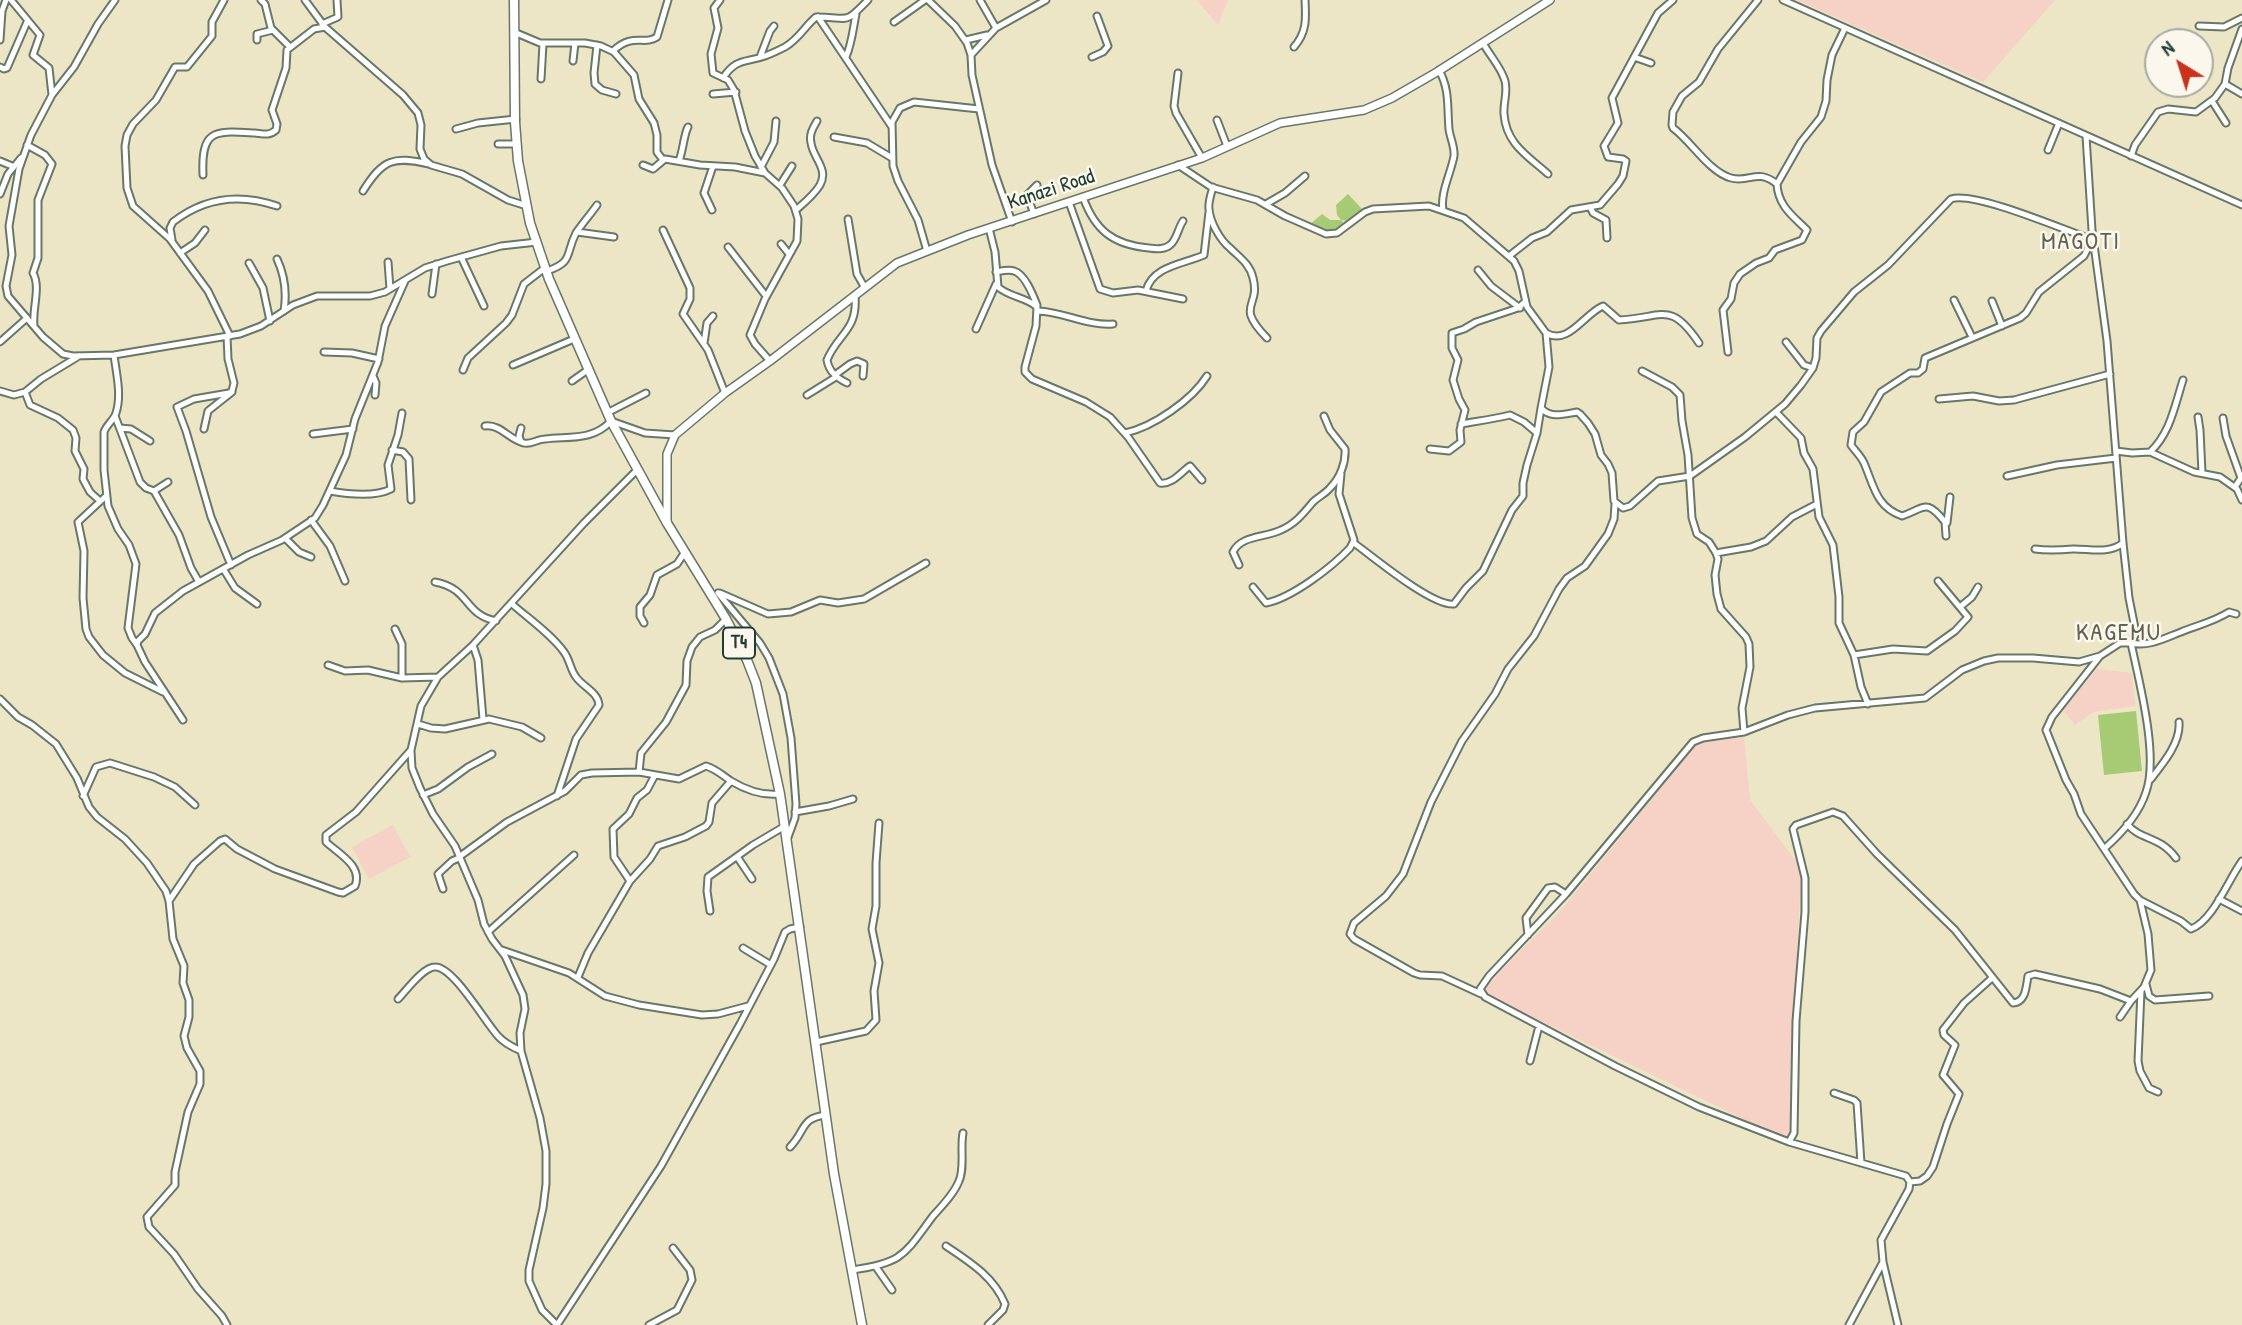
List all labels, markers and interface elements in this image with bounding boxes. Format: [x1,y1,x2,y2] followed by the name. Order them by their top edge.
[2144,28,2214,98] north arrow
[2155,35,2179,61] text: N
[1004,164,1098,216] street label: Kanazi Road
[2042,229,2120,257] district label: MAGOTI
[2077,620,2161,648] district label: KAGEMU
[723,628,755,658] road number: T4

